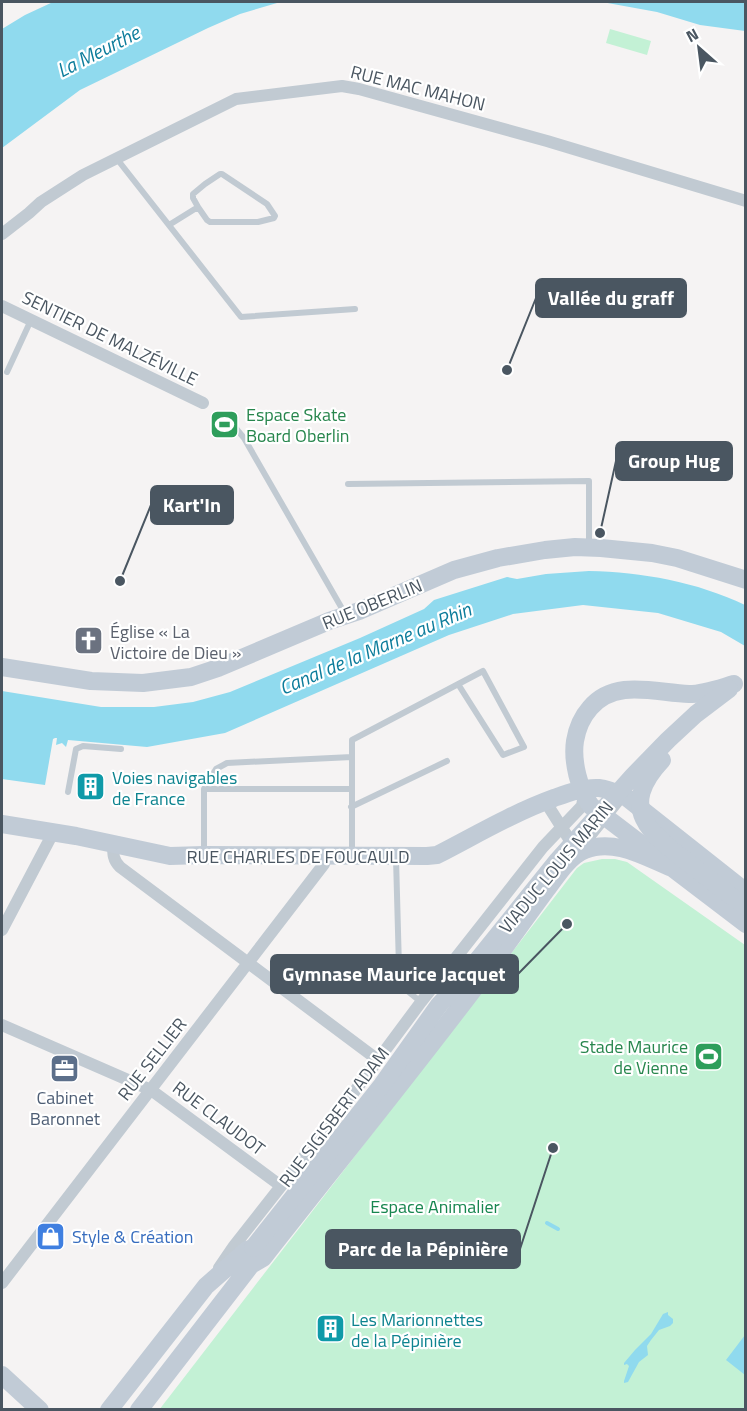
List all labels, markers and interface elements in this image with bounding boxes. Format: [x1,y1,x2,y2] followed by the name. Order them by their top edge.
[51,16,146,85] water label: La Meurthe
[669,18,729,78] north arrow
[681,22,702,48] text: N
[348,58,488,118] street label: RUE MAC MAHON
[536,279,686,317] callout: Vallée du graff
[548,282,674,313] text: Vallée du graff
[18,284,202,392] street label: SENTIER DE MALZÉVILLE
[246,401,350,449] place label: Espace Skate Board Oberlin
[209,408,241,440] sports icon: Espace Skate Board Oberlin
[616,442,732,480] callout: Group Hug
[628,445,720,476] text: Group Hug
[151,486,233,524] callout: Kart'In
[163,489,221,520] text: Kart'In
[318,572,426,636] street label: RUE OBERLIN
[274,593,477,703] water label: Canal de la Marne au Rhin
[110,618,242,666] place label: Église « La Victoire de Dieu »
[73,625,105,657] church icon: Église « La Victoire de Dieu »
[112,764,237,812] place label: Voies navigables de France
[75,771,107,803] building icon: Voies navigables de France
[492,795,620,939] street label: VIADUC LOUIS MARIN
[186,843,410,870] street label: RUE CHARLES DE FOUCAULD
[271,955,518,993] callout: Gymnase Maurice Jacquet
[282,958,506,989] text: Gymnase Maurice Jacquet
[111,1012,193,1106] street label: RUE SELLIER
[580,1033,688,1081] place label: Stade Maurice de Vienne
[693,1040,725,1072] sports icon: Stade Maurice de Vienne
[272,1041,396,1193] street label: RUE SIGISBERT ADAM
[49,1052,81,1084] office icon: Cabinet Baronnet
[167,1074,271,1162] street label: RUE CLAUDOT
[30,1084,101,1132] place label: Cabinet Baronnet
[370,1193,500,1220] park label: Espace Animalier
[35,1220,67,1252] shop icon: Style & Création
[72,1223,193,1250] place label: Style & Création
[326,1230,520,1268] callout: Parc de la Pépinière
[338,1233,508,1264] text: Parc de la Pépinière
[351,1306,483,1354] place label: Les Marionnettes de la Pépinière
[314,1313,346,1345] building icon: Les Marionnettes de la Pépinière

